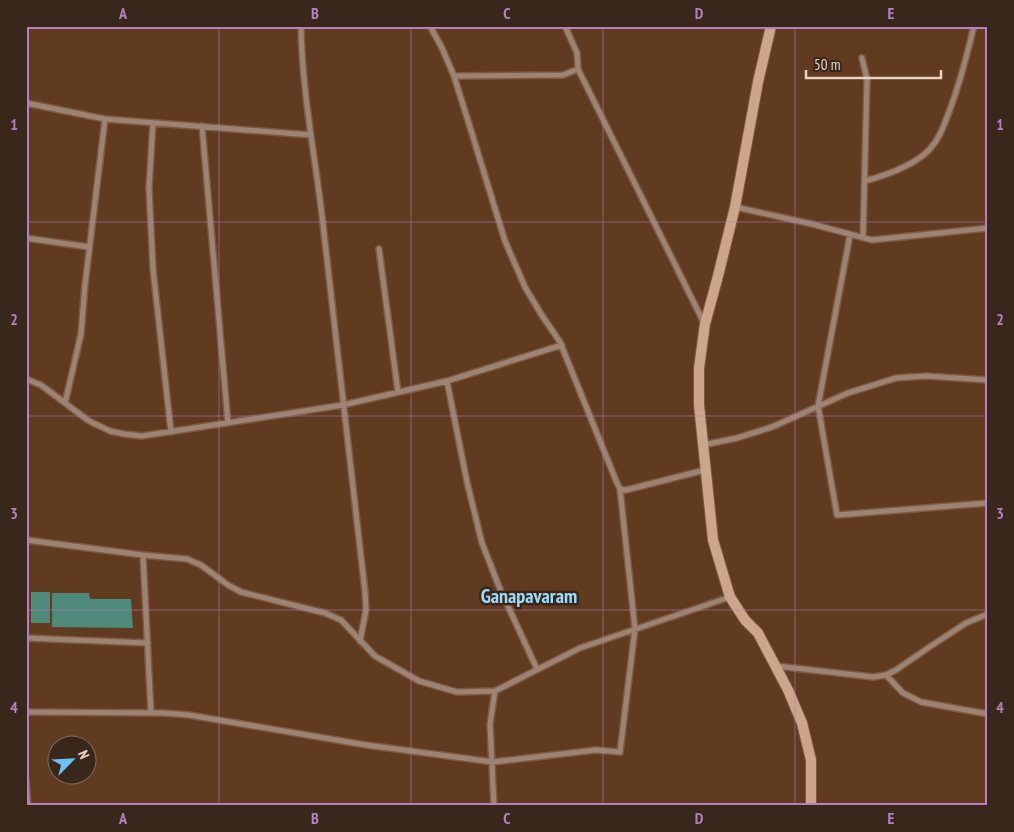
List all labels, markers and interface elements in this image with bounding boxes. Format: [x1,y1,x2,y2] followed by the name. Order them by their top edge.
[118,3,128,23] text: A
[311,3,319,23] text: B
[503,3,511,23] text: C
[695,3,704,23] text: D
[888,3,895,23] text: E
[806,48,942,80] scale bar
[814,55,840,74] text: 50 m
[10,114,18,134] text: 1
[996,114,1004,134] text: 1
[10,309,18,329] text: 2
[996,309,1004,329] text: 2
[10,503,18,523] text: 3
[996,503,1004,523] text: 3
[481,583,577,609] district label: Ganapavaram
[10,697,18,717] text: 4
[996,697,1004,717] text: 4
[48,734,98,784] north arrow
[74,748,94,762] text: N
[118,808,128,828] text: A
[311,808,319,828] text: B
[503,808,511,828] text: C
[695,808,704,828] text: D
[888,808,895,828] text: E

